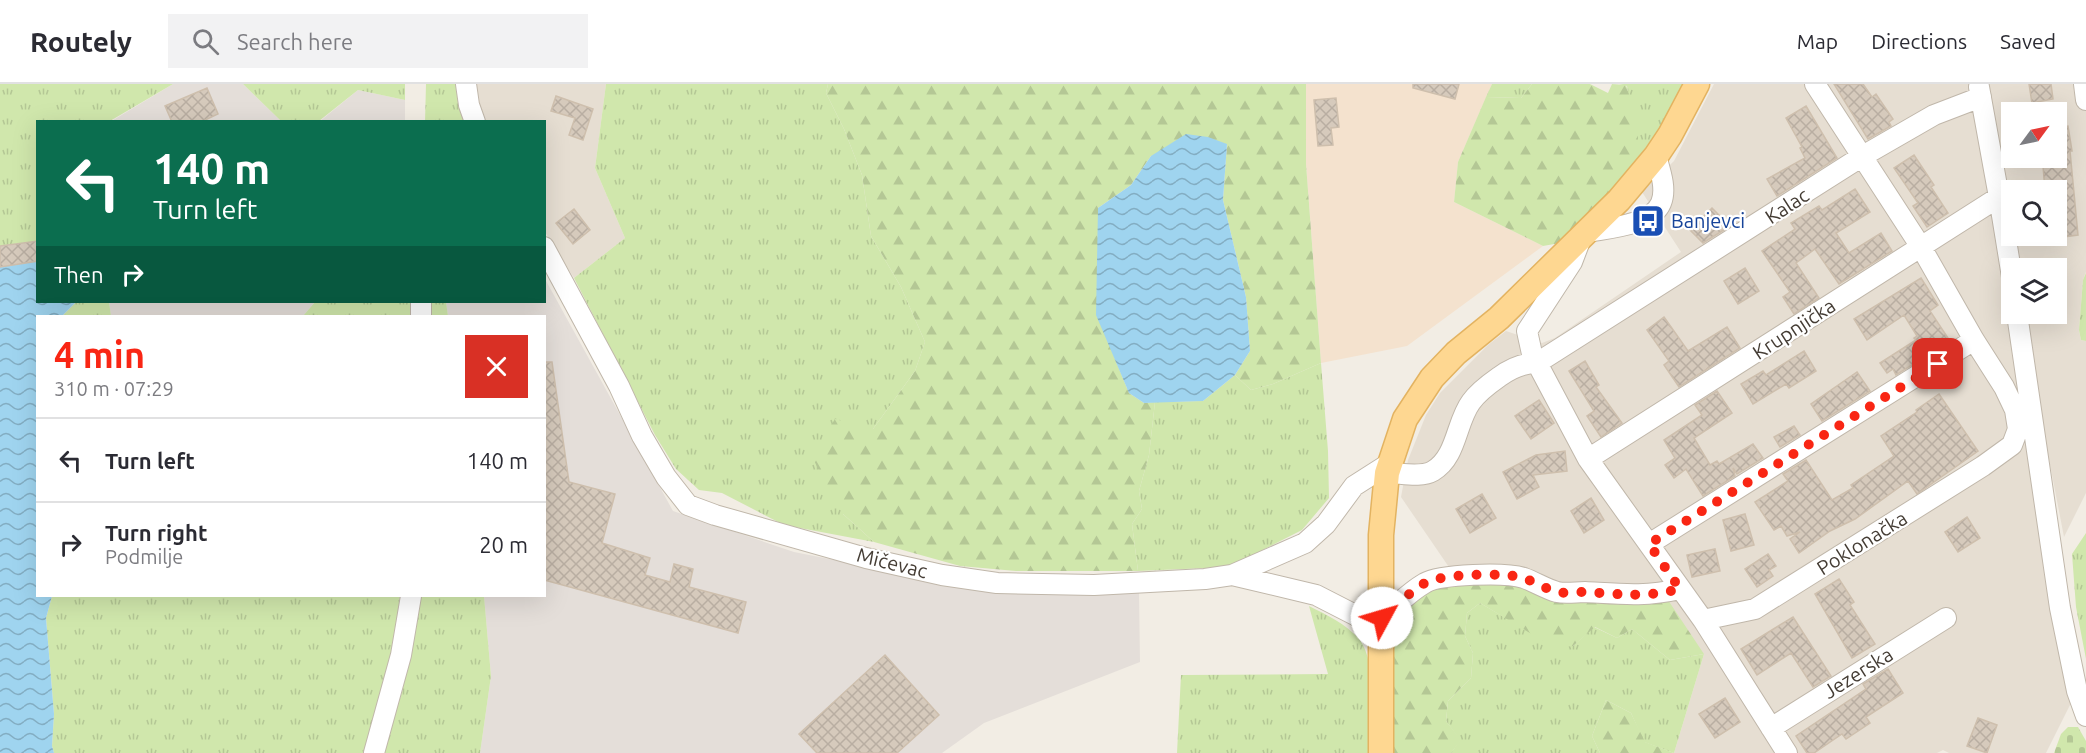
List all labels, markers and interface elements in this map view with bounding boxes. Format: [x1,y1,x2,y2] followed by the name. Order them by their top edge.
[168,14,588,68] search box
[189,25,222,58] icon: search
[30,26,132,57] text: Routely
[237,29,353,54] text: Search here
[1797,29,1838,53] text: Map
[1871,29,1967,53] text: Directions
[2000,29,2056,53] text: Saved
[2001,102,2067,168] north arrow
[2001,102,2067,324] map controls
[54,144,132,222] icon: left
[153,145,270,192] text: 140 m
[2001,180,2067,246] button: search
[1761,183,1813,228] street label: Kalac
[153,194,257,224] text: Turn left
[1630,203,1666,239] bus stop icon: Banjevci
[1671,209,1745,232] place label: Banjevci
[116,258,149,291] icon: right
[2001,258,2067,324] button: layers
[54,262,104,287] text: Then
[1748,293,1839,364] street label: Krupnjička
[54,334,145,375] text: 4 min
[465,335,528,398] button: close
[1912,338,1963,389] pin
[1921,347,1954,380] icon: arrive
[54,377,174,400] text: 310 m · 07:29
[54,444,87,477] icon: left
[105,448,195,473] text: Turn left
[467,448,528,473] text: 140 m
[1812,506,1911,579] street label: Poklonačka
[105,520,207,545] text: Turn right
[54,528,87,561] icon: right
[479,532,528,557] text: 20 m
[854,543,930,582] street label: Mičevac
[105,545,183,568] text: Podmilje
[1350,586,1414,650] position arrow
[1819,642,1897,703] street label: Jezerska

